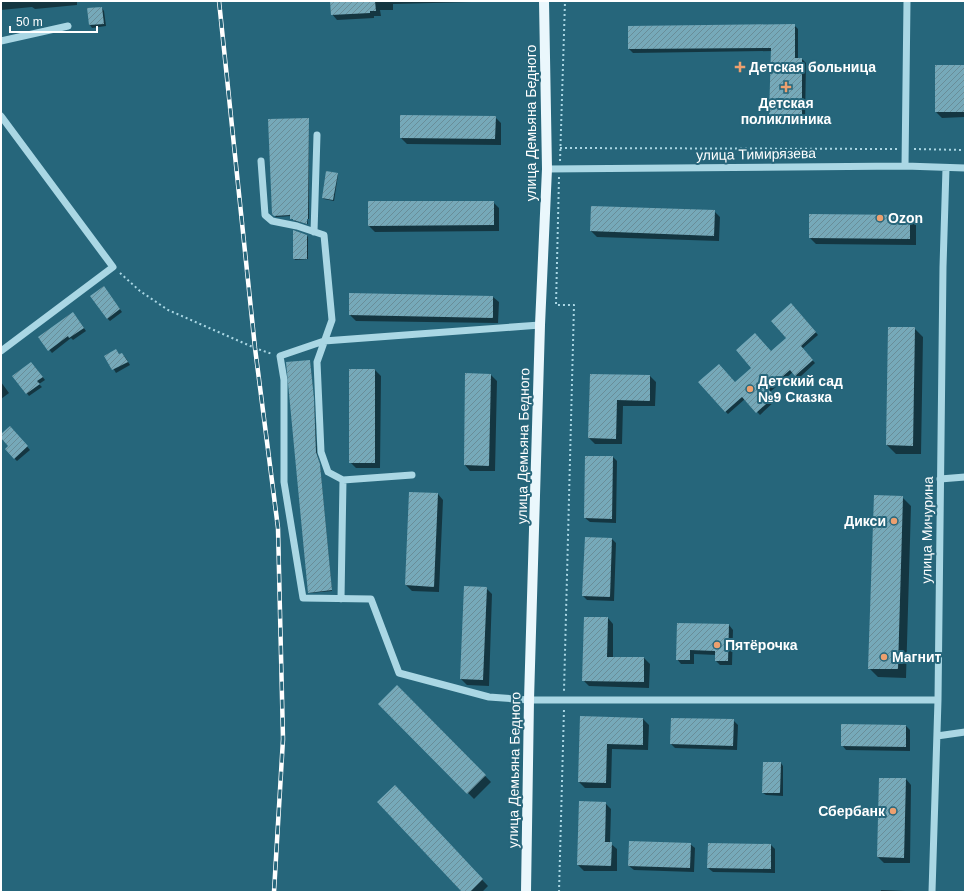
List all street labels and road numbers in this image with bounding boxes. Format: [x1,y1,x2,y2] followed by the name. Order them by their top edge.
[523,45,539,201] street label: улица Демьяна Бедного
[696,145,816,163] street label: улица Тимирязева
[514,367,532,524] street label: улица Демьяна Бедного
[918,476,936,584] street label: улица Мичурина
[505,691,523,848] street label: улица Демьяна Бедного

